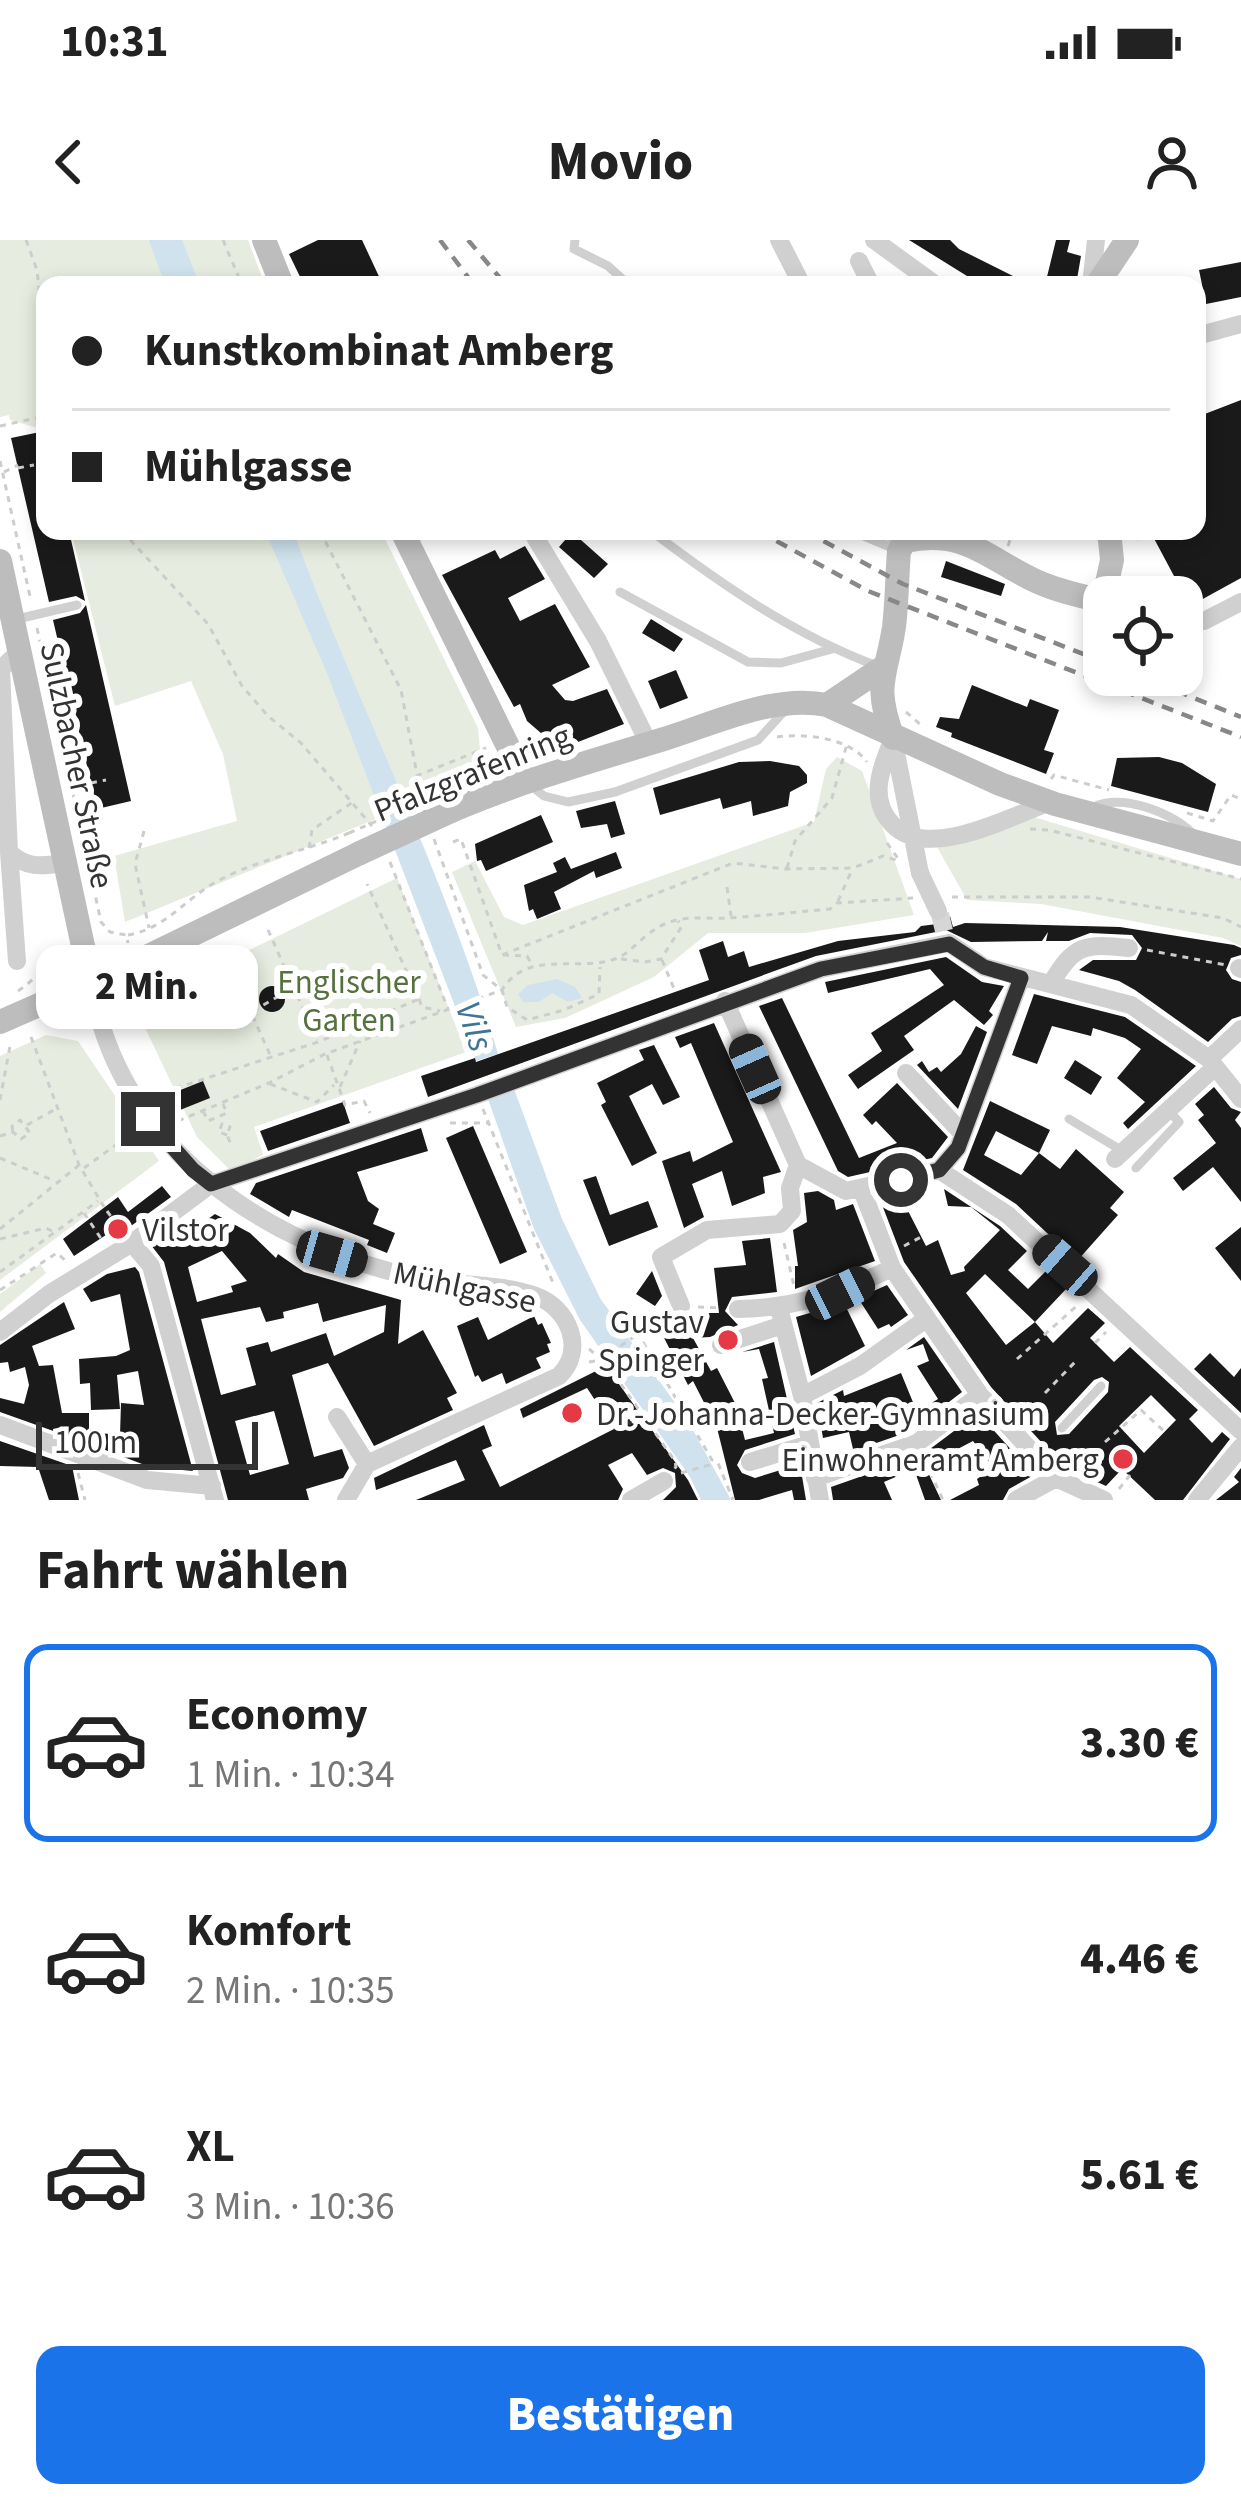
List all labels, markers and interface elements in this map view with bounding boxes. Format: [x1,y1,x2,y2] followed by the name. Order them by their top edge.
[60,10,169,74] text: 10:31
[548,124,693,201] text: Movio
[36,129,102,195] icon: back
[1139,129,1205,195] icon: person
[144,319,614,383] text: Kunstkombinat Amberg
[144,435,353,499] text: Mühlgasse
[1083,576,1203,696] map controls
[1083,576,1203,696] button: locate
[28,638,126,893] street label: Sulzbacher Straße
[367,712,578,834] street label: Pfalzgrafenring
[37,945,259,1029] callout: 2 Min.
[95,959,199,1015] text: 2 Min.
[277,959,421,1044] park label: Englischer Garten
[442,995,507,1058] water label: Vils
[724,1029,786,1109] car
[121,1092,175,1146] route end
[874,1153,928,1207] route start
[142,1207,229,1254] place label: Vilstor
[105,1216,131,1242] marker: Vilstor
[292,1227,372,1281] car
[1026,1228,1104,1302] car
[389,1249,541,1326] street label: Mühlgasse
[800,1261,880,1325] car
[598,1299,705,1384] place label: Gustav Spinger
[715,1327,741,1353] marker: Gustav Spinger
[596,1391,1045,1438] place label: Dr.-Johanna-Decker-Gymnasium
[559,1400,585,1426] marker: Dr.-Johanna-Decker-Gymnasium
[36,1416,258,1469] scale bar
[54,1419,137,1466] text: 100 m
[782,1437,1099,1484] place label: Einwohneramt Amberg
[1110,1446,1136,1472] marker: Einwohneramt Amberg
[36,1533,349,1610] text: Fahrt wählen
[186,1683,368,1747] text: Economy
[42,1689,150,1797] icon: car
[1080,1711,1199,1775] text: 3.30 €
[186,1747,395,1803] text: 1 Min. · 10:34
[186,1899,351,1963] text: Komfort
[42,1905,150,2013] icon: car
[1080,1927,1199,1991] text: 4.46 €
[186,1963,395,2019] text: 2 Min. · 10:35
[186,2115,235,2179] text: XL
[42,2121,150,2229] icon: car
[1080,2143,1199,2207] text: 5.61 €
[186,2179,395,2235] text: 3 Min. · 10:36
[36,2346,1205,2484] button: Bestätigen

